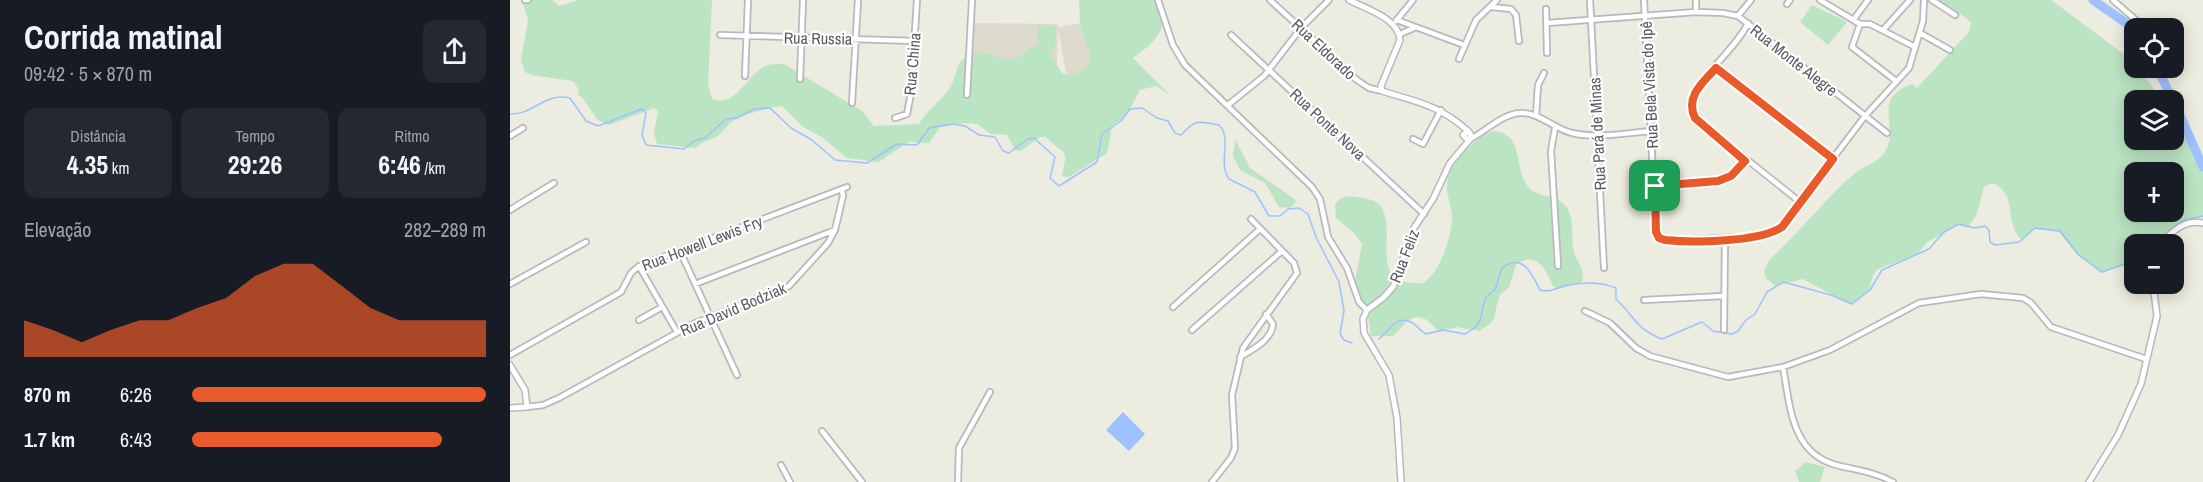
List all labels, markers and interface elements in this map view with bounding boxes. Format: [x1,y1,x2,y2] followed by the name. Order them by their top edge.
[1287,14,1361,84] street label: Rua Eldorado
[24,15,223,59] text: Corrida matinal
[2124,18,2184,294] map controls
[2124,18,2184,78] button: locate
[1746,19,1842,101] street label: Rua Monte Alegre
[423,20,486,83] button: share
[1635,21,1663,149] street label: Rua Bela Vista do Ipê
[784,26,853,50] street label: Rua Russia
[898,31,926,96] street label: Rua China
[24,60,152,87] text: 09:42 · 5 × 870 m
[1583,77,1611,191] street label: Rua Pará de Minas
[1285,83,1371,165] street label: Rua Ponte Nova
[2124,90,2184,150] button: layers
[70,125,126,147] text: Distância
[235,125,275,147] text: Tempo
[395,125,430,147] text: Ritmo
[67,147,108,182] text: 4.35
[228,147,282,182] text: 29:26
[378,147,421,182] text: 6:46
[108,157,129,179] text: km
[421,157,446,179] text: /km
[1629,160,1680,211] pin
[2124,162,2184,222] button: +
[1638,169,1671,202] icon: arrive
[638,210,766,276] street label: Rua Howell Lewis Fry
[24,216,91,243] text: Elevação
[404,216,486,243] text: 282–289 m
[1384,226,1424,286] street label: Rua Feliz
[2124,234,2184,294] button: −
[677,277,790,341] street label: Rua David Bodziak
[24,381,71,408] text: 870 m
[120,381,152,408] text: 6:26
[24,426,75,453] text: 1.7 km
[120,426,152,453] text: 6:43

